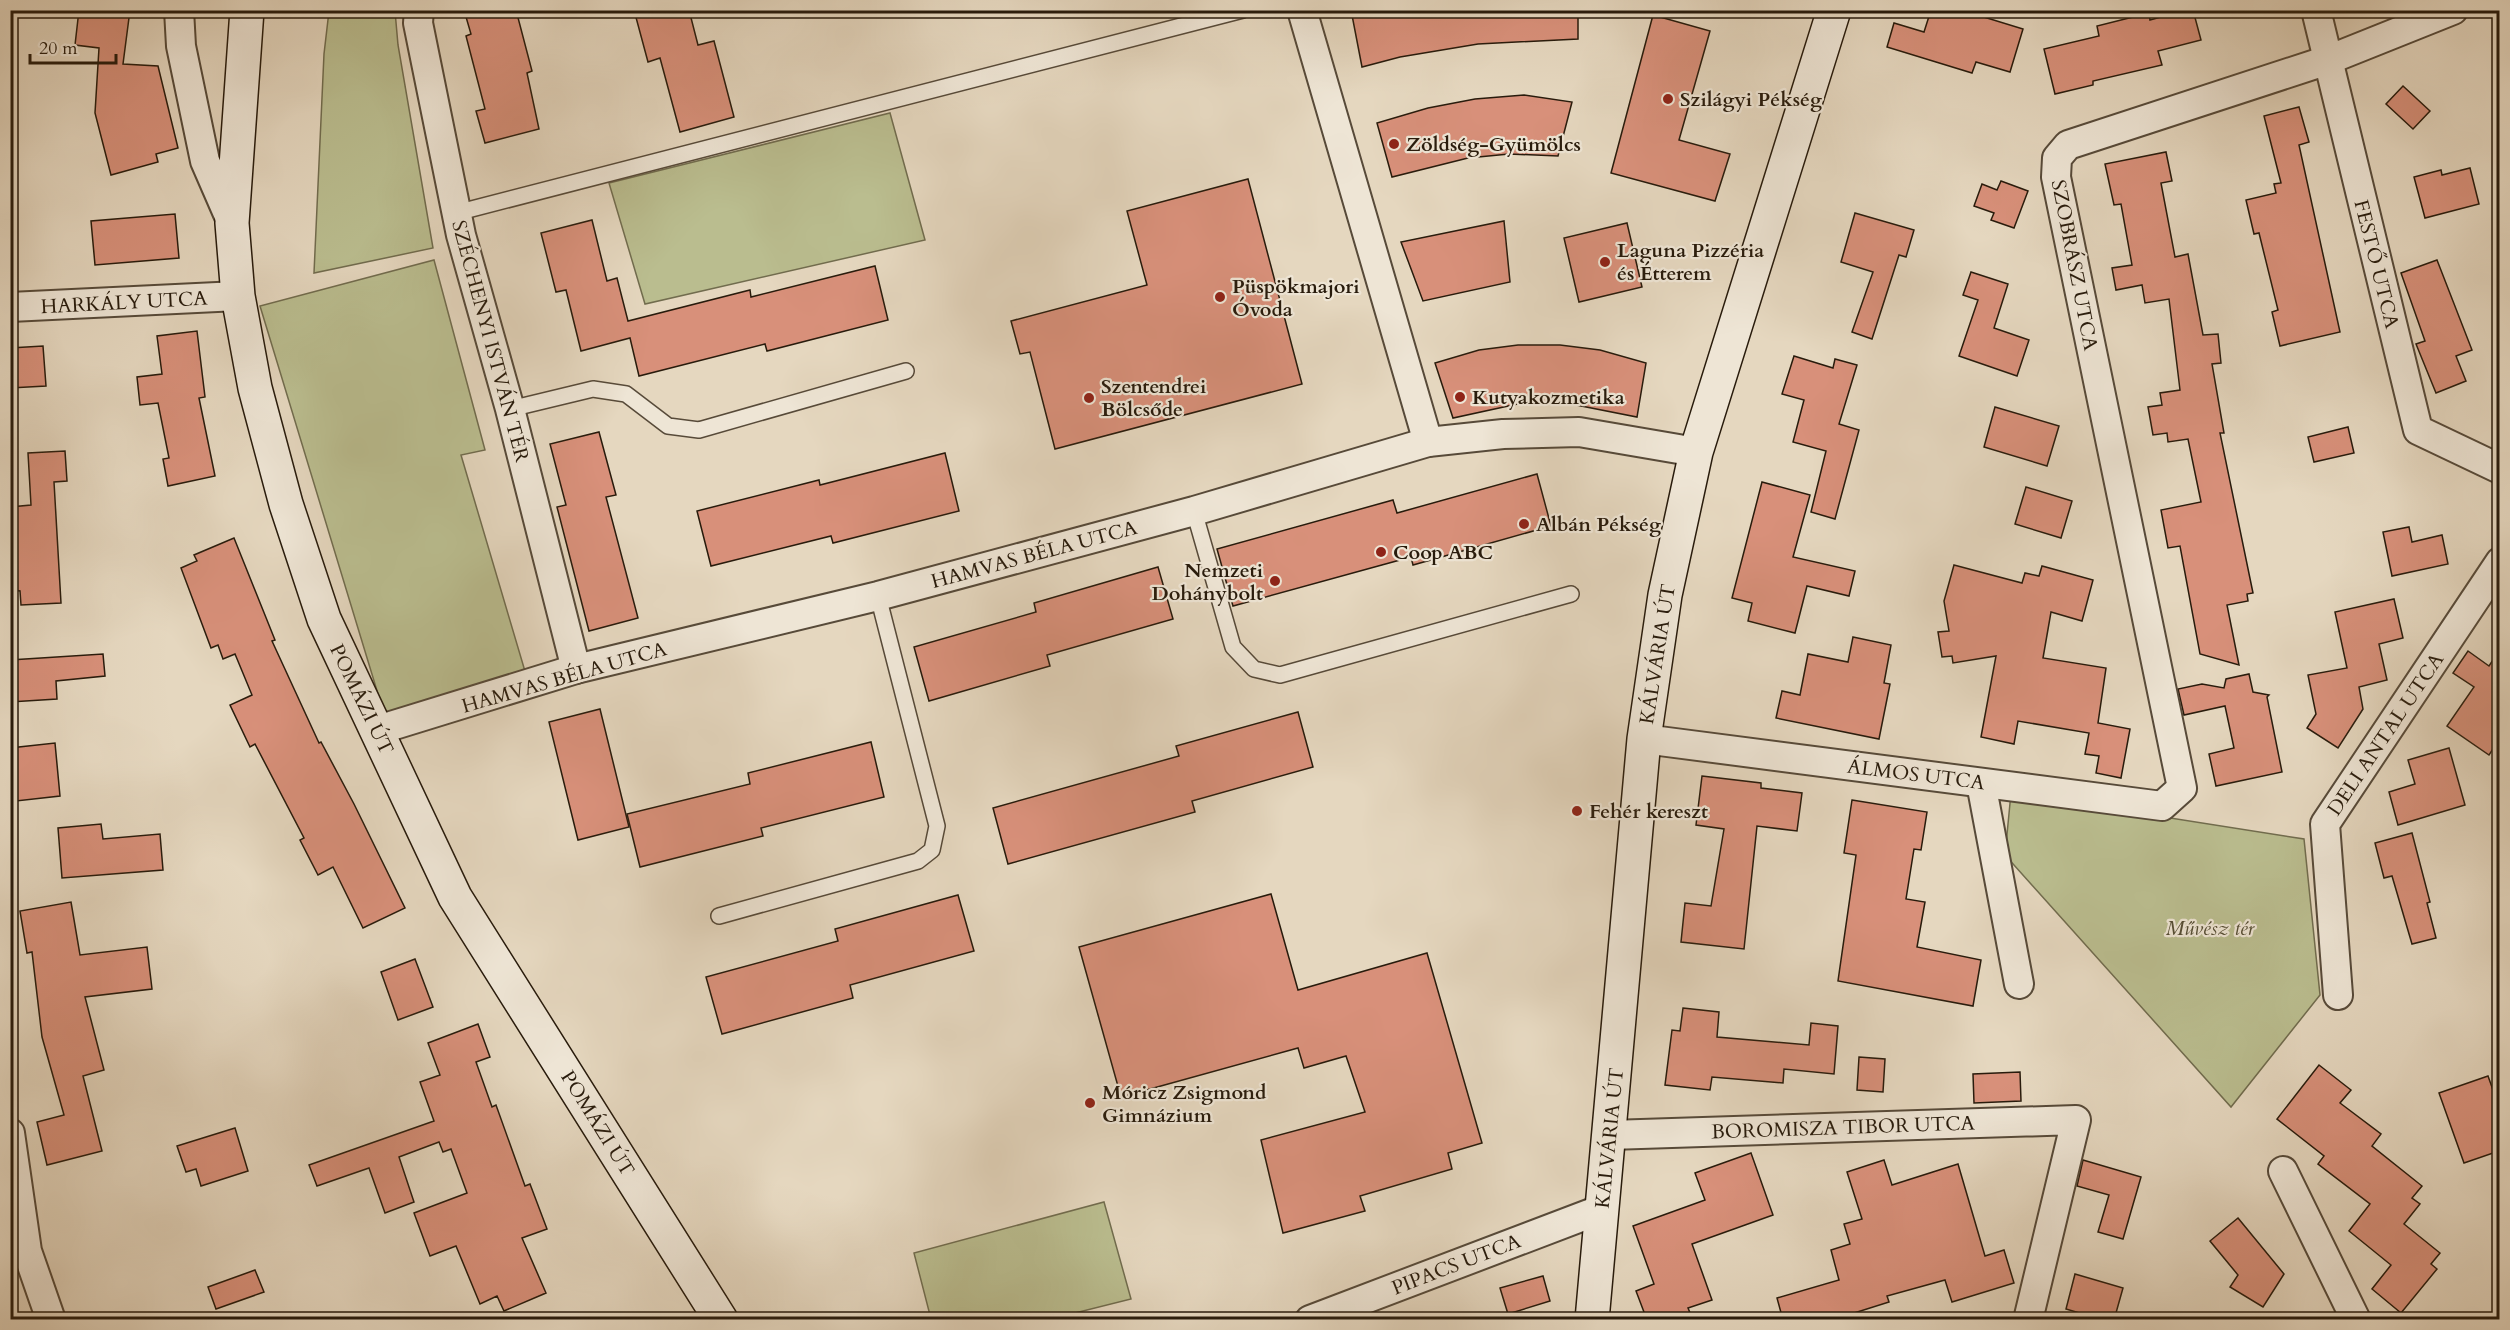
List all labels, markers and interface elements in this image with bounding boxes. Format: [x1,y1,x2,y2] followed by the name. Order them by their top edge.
[30,27,116,65] scale bar
[39,36,78,61] text: 20 m
[1680,86,1822,113] place label: Szilágyi Pékség
[1661,92,1675,106] marker: Szilágyi Pékség
[1406,131,1581,158] place label: Zöldség-Gyümölcs
[1387,137,1401,151] marker: Zöldség-Gyümölcs
[2045,177,2104,354] street label: SZOBRÁSZ UTCA
[2347,197,2406,332] street label: FESTŐ UTCA
[445,217,536,465] street label: SZÉCHENYI ISTVÁN TÉR
[1617,237,1764,287] place label: Laguna Pizzéria és Étterem
[1598,255,1612,269] marker: Laguna Pizzéria és Étterem
[1232,273,1360,323] place label: Püspökmajori Óvoda
[40,285,209,320] street label: HARKÁLY UTCA
[1213,290,1227,304] marker: Püspökmajori Óvoda
[1101,373,1206,423] place label: Szentendrei Bölcsőde
[1472,384,1625,411] place label: Kutyakozmetika
[1453,390,1467,404] marker: Kutyakozmetika
[1082,391,1096,405] marker: Szentendrei Bölcsőde
[1536,511,1661,538] place label: Albán Pékség
[928,514,1141,595] street label: HAMVAS BÉLA UTCA
[1517,517,1531,531] marker: Albán Pékség
[1393,539,1493,566] place label: Coop ABC
[1374,545,1388,559] marker: Coop ABC
[1152,557,1263,607] place label: Nemzeti Dohánybolt
[1268,574,1282,588] marker: Nemzeti Dohánybolt
[1633,582,1682,726] street label: KÁLVÁRIA ÚT
[458,635,671,720] street label: HAMVAS BÉLA UTCA
[323,640,400,759] street label: POMÁZI ÚT
[2321,647,2450,821] street label: DELI ANTAL UTCA
[1846,753,1987,796] street label: ÁLMOS UTCA
[1589,798,1708,825] place label: Fehér kereszt
[1570,804,1584,818] marker: Fehér kereszt
[2166,915,2256,942] park label: Művész tér
[554,1065,641,1181] street label: POMÁZI ÚT
[1589,1066,1630,1210] street label: KÁLVÁRIA ÚT
[1102,1079,1267,1129] place label: Móricz Zsigmond Gimnázium
[1083,1096,1097,1110] marker: Móricz Zsigmond Gimnázium
[1711,1109,1976,1146] street label: BOROMISZA TIBOR UTCA
[1388,1227,1525,1301] street label: PIPACS UTCA

